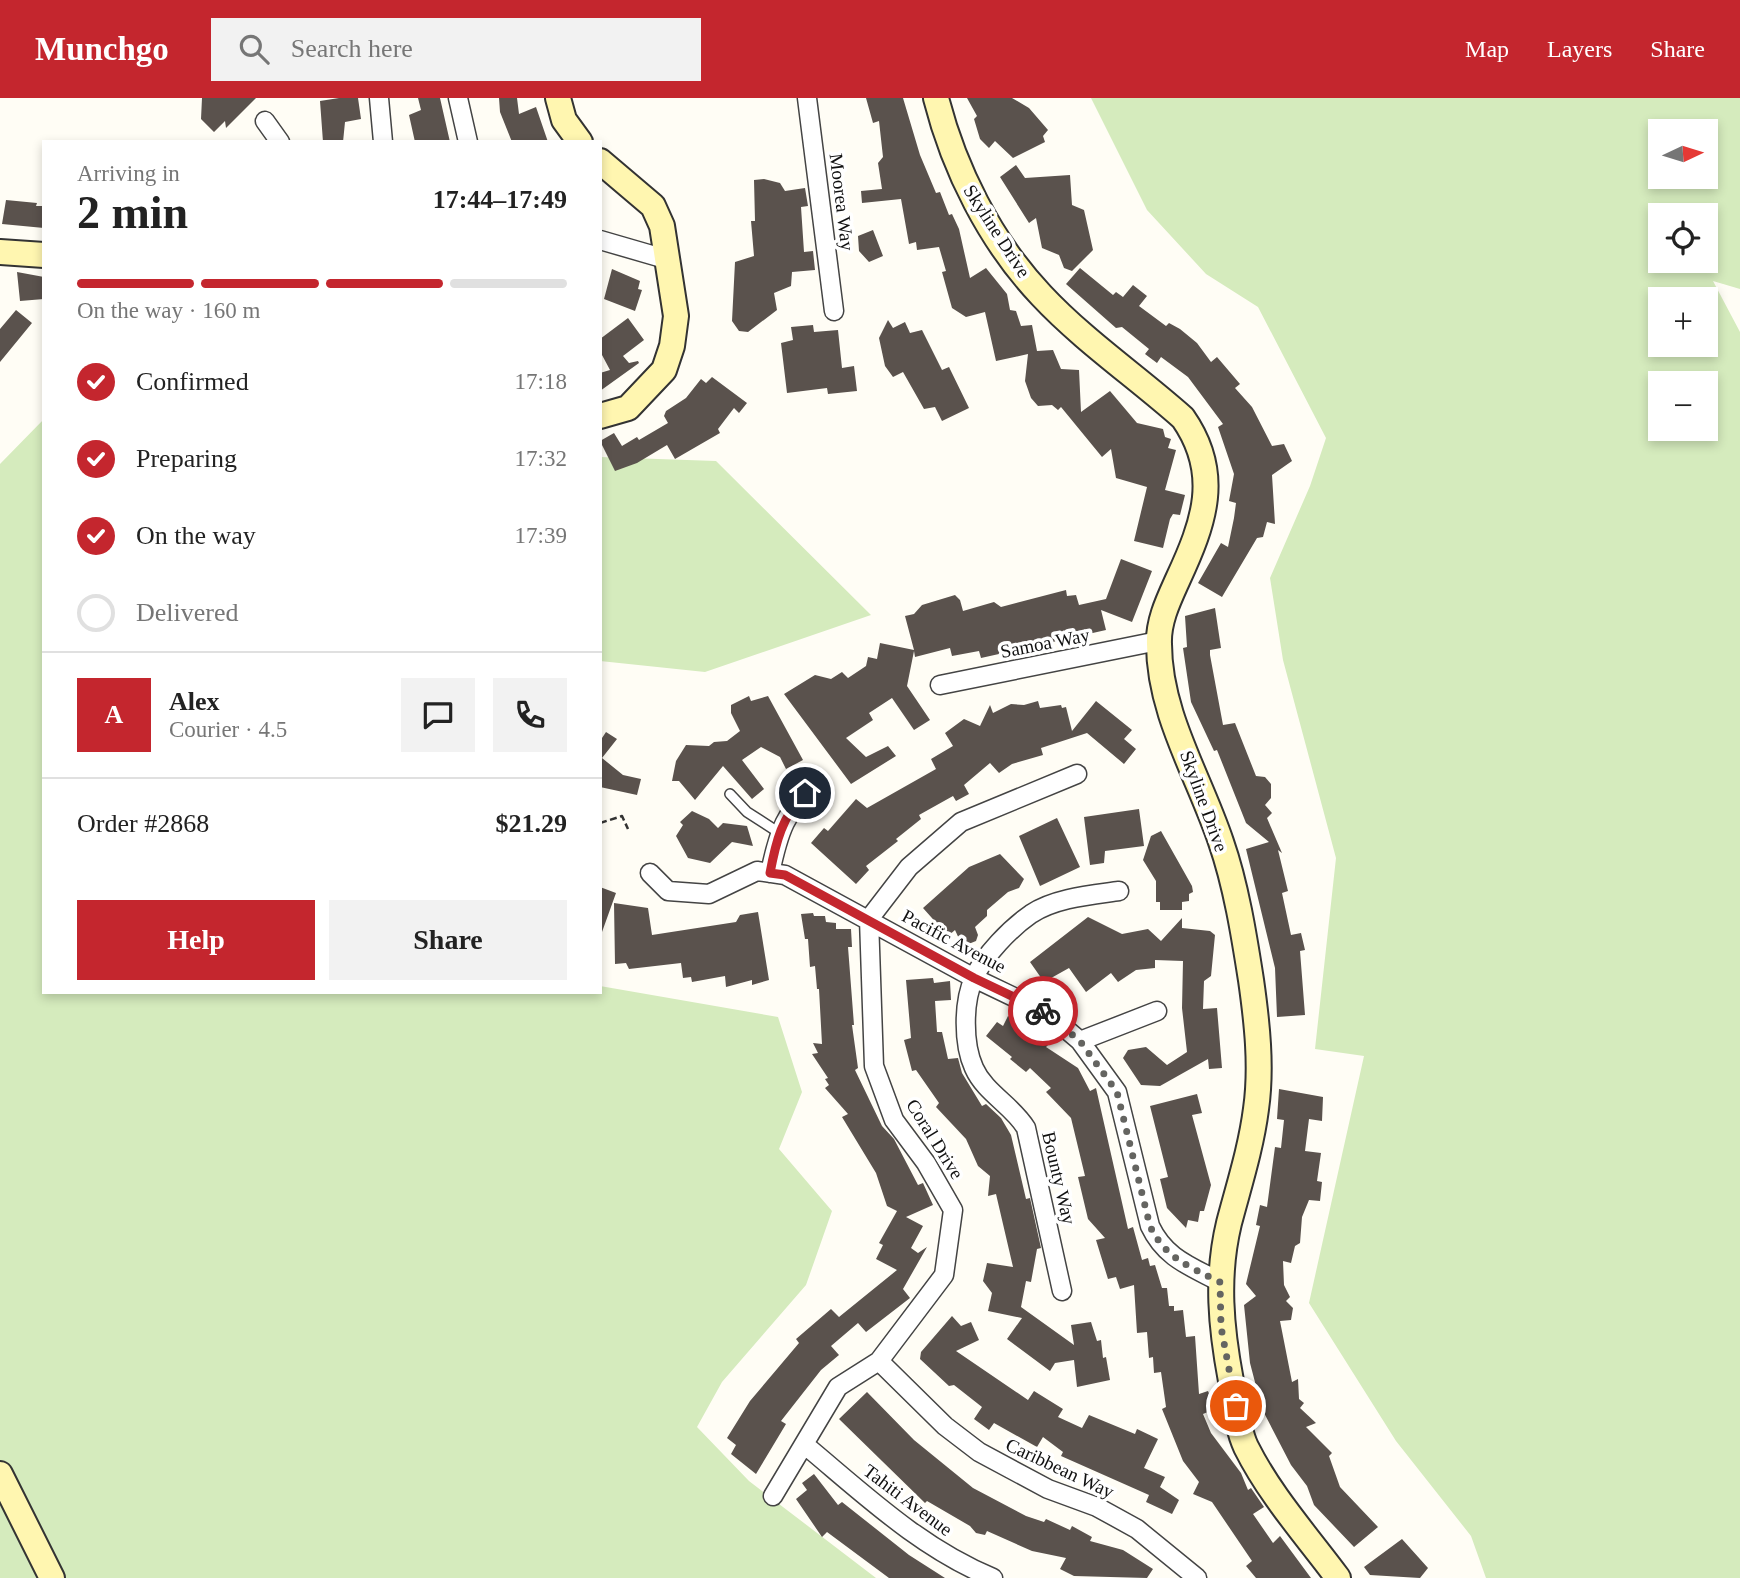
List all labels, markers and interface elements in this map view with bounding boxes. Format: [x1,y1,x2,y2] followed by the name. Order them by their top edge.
[211,18,701,81] search box
[235,30,273,68] icon: search
[35,31,169,67] text: Munchgo
[291,34,413,63] text: Search here
[1465,36,1509,62] text: Map
[1547,36,1612,62] text: Layers
[1650,36,1705,62] text: Share
[1648,119,1718,189] north arrow
[1648,119,1718,441] map controls
[826,152,858,252] street label: Moorea Way
[77,161,180,186] text: Arriving in
[959,181,1035,281] street label: Skyline Drive
[433,185,567,214] text: 17:44–17:49
[77,187,188,238] text: 2 min
[1648,203,1718,273] button: locate
[1648,287,1718,357] button: +
[77,298,260,323] text: On the way · 160 m
[77,363,115,401] icon: check
[136,367,249,396] text: Confirmed
[515,369,567,394] text: 17:18
[1648,371,1718,441] button: −
[77,440,115,478] icon: check
[136,444,237,473] text: Preparing
[515,446,567,471] text: 17:32
[77,517,115,555] icon: check
[136,521,256,550] text: On the way
[515,523,567,548] text: 17:39
[136,598,239,627] text: Delivered
[999,624,1092,662] street label: Samoa Way
[401,678,475,752] button: chat
[493,678,567,752] button: phone
[169,687,220,716] text: Alex
[105,700,123,729] text: A
[169,717,287,742] text: Courier · 4.5
[1176,748,1232,854] street label: Skyline Drive
[775,763,835,823] pin
[786,774,824,812] icon: home
[77,809,209,838] text: Order #2868
[496,809,567,838] text: $21.29
[77,900,315,980] button: Help
[329,900,567,980] button: Share
[899,905,1009,977] street label: Pacific Avenue
[1008,976,1078,1046] courier
[1024,992,1062,1030] icon: bike
[902,1095,968,1183] street label: Coral Drive
[1038,1130,1080,1227] street label: Bounty Way
[1206,1376,1266,1436] pin
[1217,1387,1255,1425] icon: bag
[1003,1434,1118,1502] street label: Caribbean Way
[860,1460,956,1540] street label: Tahiti Avenue

